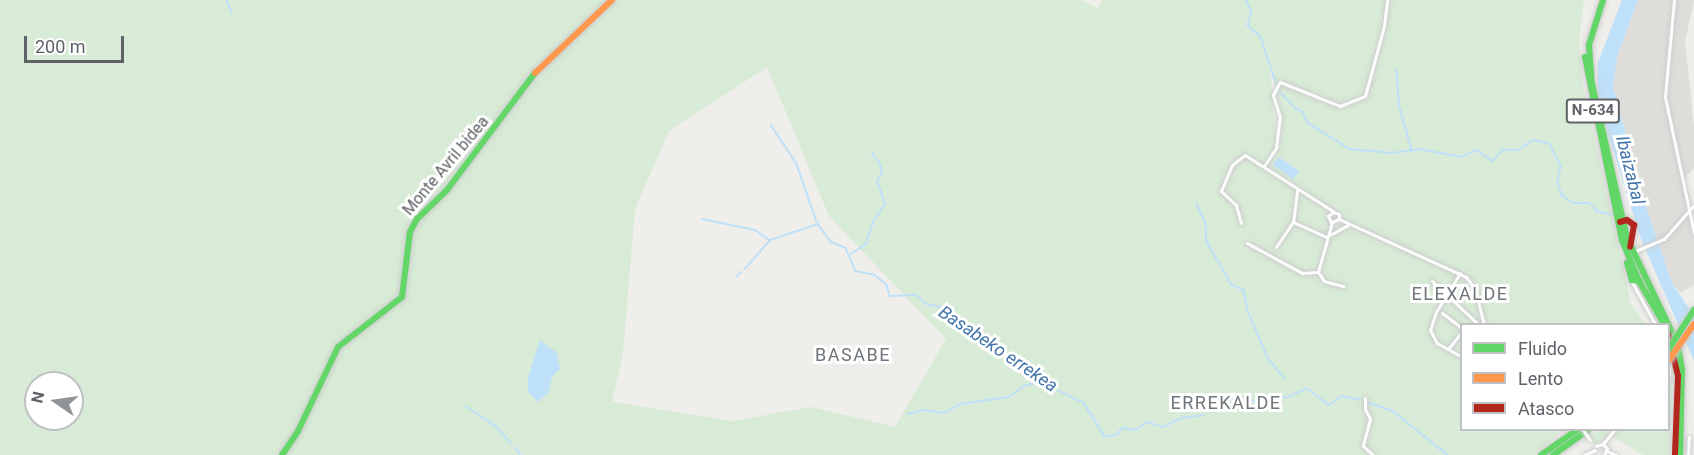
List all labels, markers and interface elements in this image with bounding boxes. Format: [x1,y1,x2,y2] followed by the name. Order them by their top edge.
[27,24,128,62] scale bar
[35,36,86,57] text: 200 m
[1564,99,1622,123] road number: N-634
[399,112,493,220] street label: Monte Avril bidea
[1611,133,1649,207] water label: Ibaizabal
[1412,283,1508,305] district label: ELEXALDE
[934,301,1062,397] water label: Basabeko errekea
[1460,323,1670,431] legend
[1518,338,1567,359] text: Fluido
[815,344,891,366] district label: BASABE
[1518,368,1563,389] text: Lento
[24,371,84,431] north arrow
[27,390,48,405] text: N
[1171,392,1281,414] district label: ERREKALDE
[1518,398,1574,419] text: Atasco

